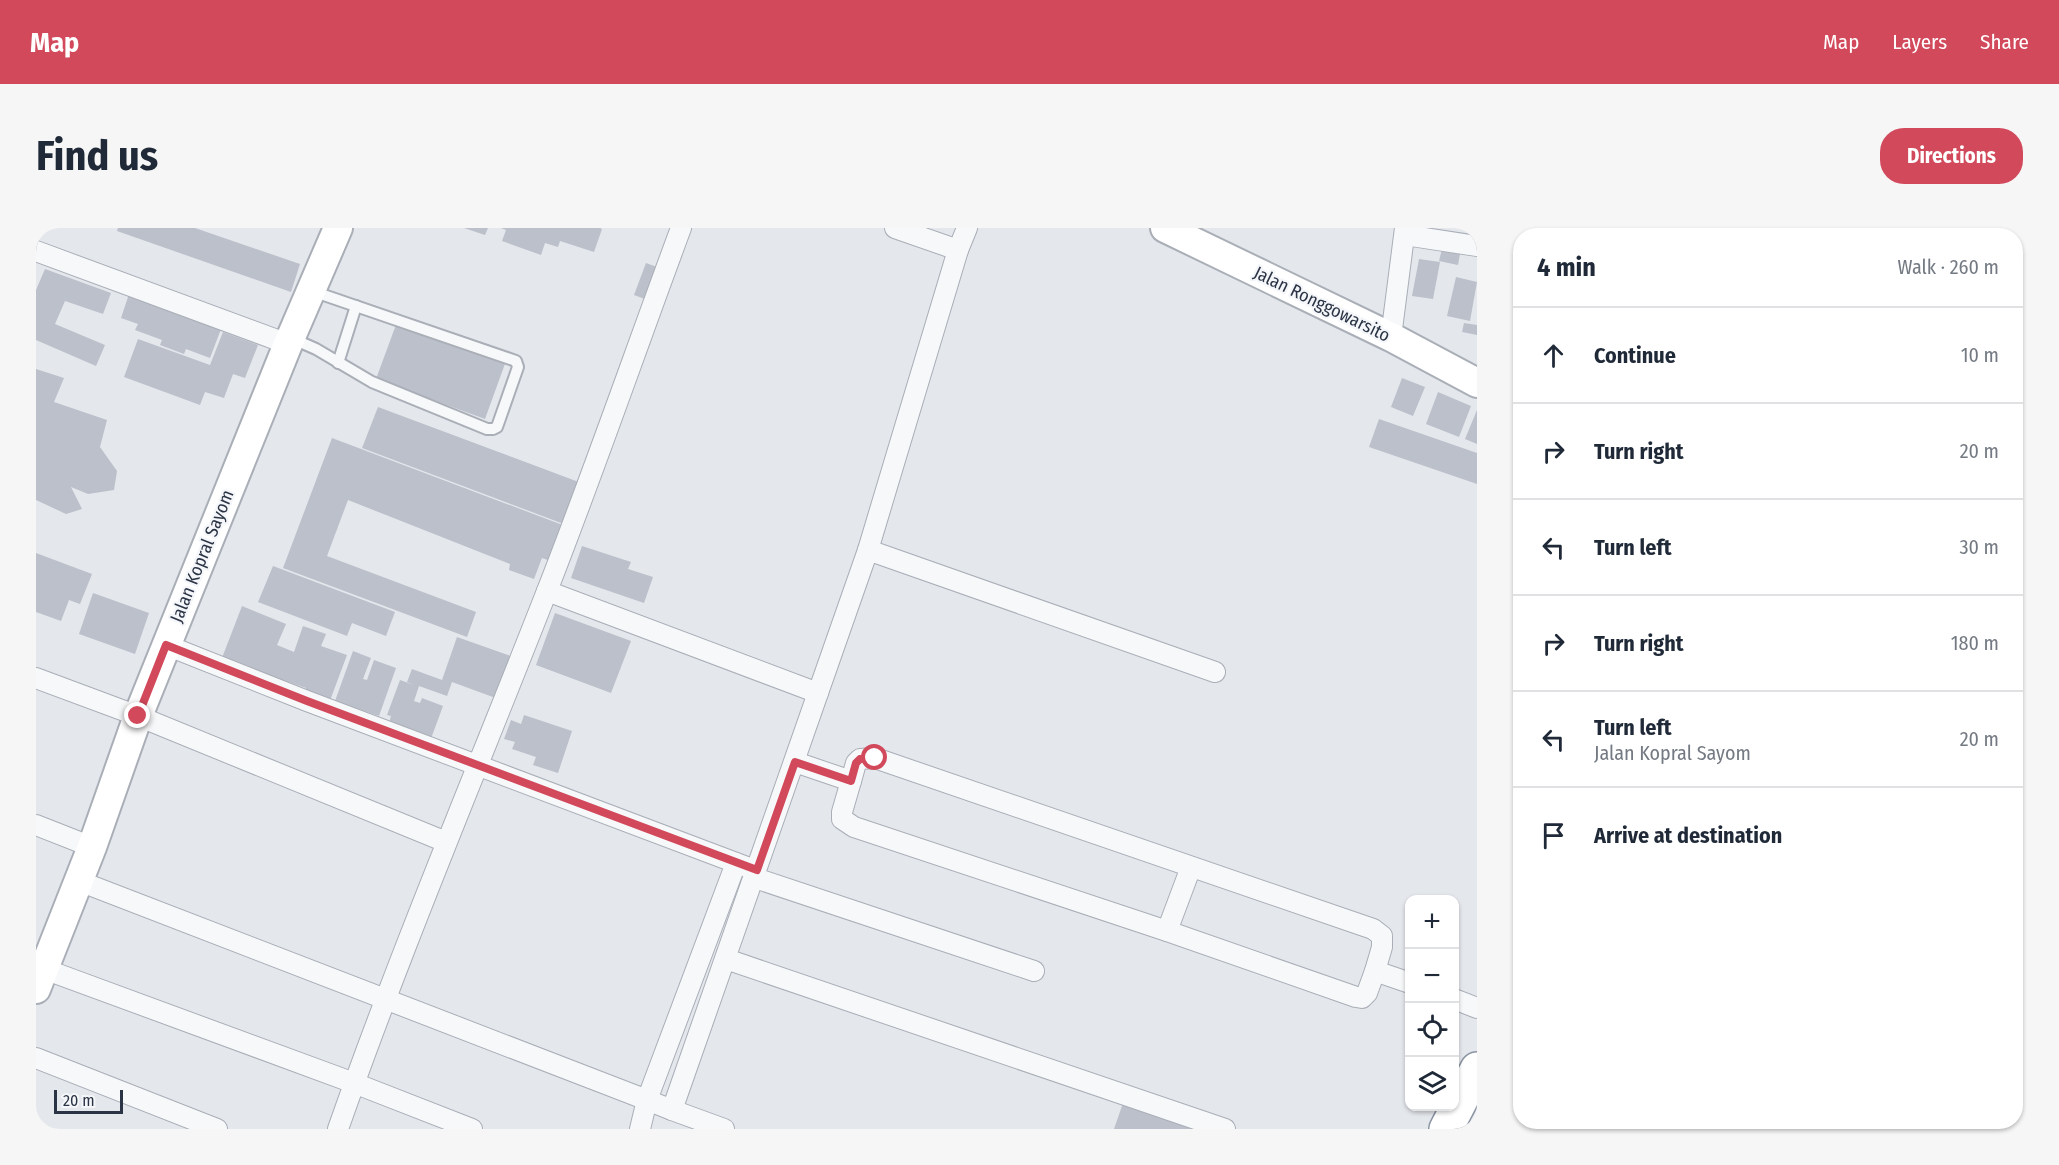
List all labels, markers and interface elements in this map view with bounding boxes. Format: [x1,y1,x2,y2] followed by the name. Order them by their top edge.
[30,26,79,59] text: Map
[1823,29,1859,55] text: Map
[1892,29,1947,55] text: Layers
[1980,29,2029,55] text: Share
[1880,128,2023,184] button: Directions
[36,131,158,181] text: Find us
[1537,252,1596,283] text: 4 min
[1898,255,1999,279] text: Walk · 260 m
[1250,261,1394,347] street label: Jalan Ronggowarsito
[1537,339,1570,372] icon: ahead
[1594,342,1676,369] text: Continue
[1961,343,1999,367] text: 10 m
[1537,435,1570,468] icon: right
[1594,438,1683,465] text: Turn right
[1960,439,1999,463] text: 20 m
[165,486,239,626] street label: Jalan Kopral Sayom
[1537,531,1570,564] icon: left
[1594,534,1672,561] text: Turn left
[1959,535,1999,559] text: 30 m
[1537,627,1570,660] icon: right
[1594,630,1683,657] text: Turn right
[1951,631,1999,655] text: 180 m
[124,702,150,728] route end
[1594,714,1672,741] text: Turn left
[1537,723,1570,756] icon: left
[1960,727,1999,751] text: 20 m
[1594,741,1751,765] text: Jalan Kopral Sayom
[861,744,887,770] route start
[1537,819,1570,852] icon: arrive
[1594,822,1782,849] text: Arrive at destination
[1405,895,1459,1111] map controls
[1405,895,1459,949] button: +
[1405,949,1459,1003] button: −
[1405,1003,1459,1057] button: locate
[1405,1057,1459,1111] button: layers
[54,1087,123,1114] scale bar
[63,1091,94,1110] text: 20 m

